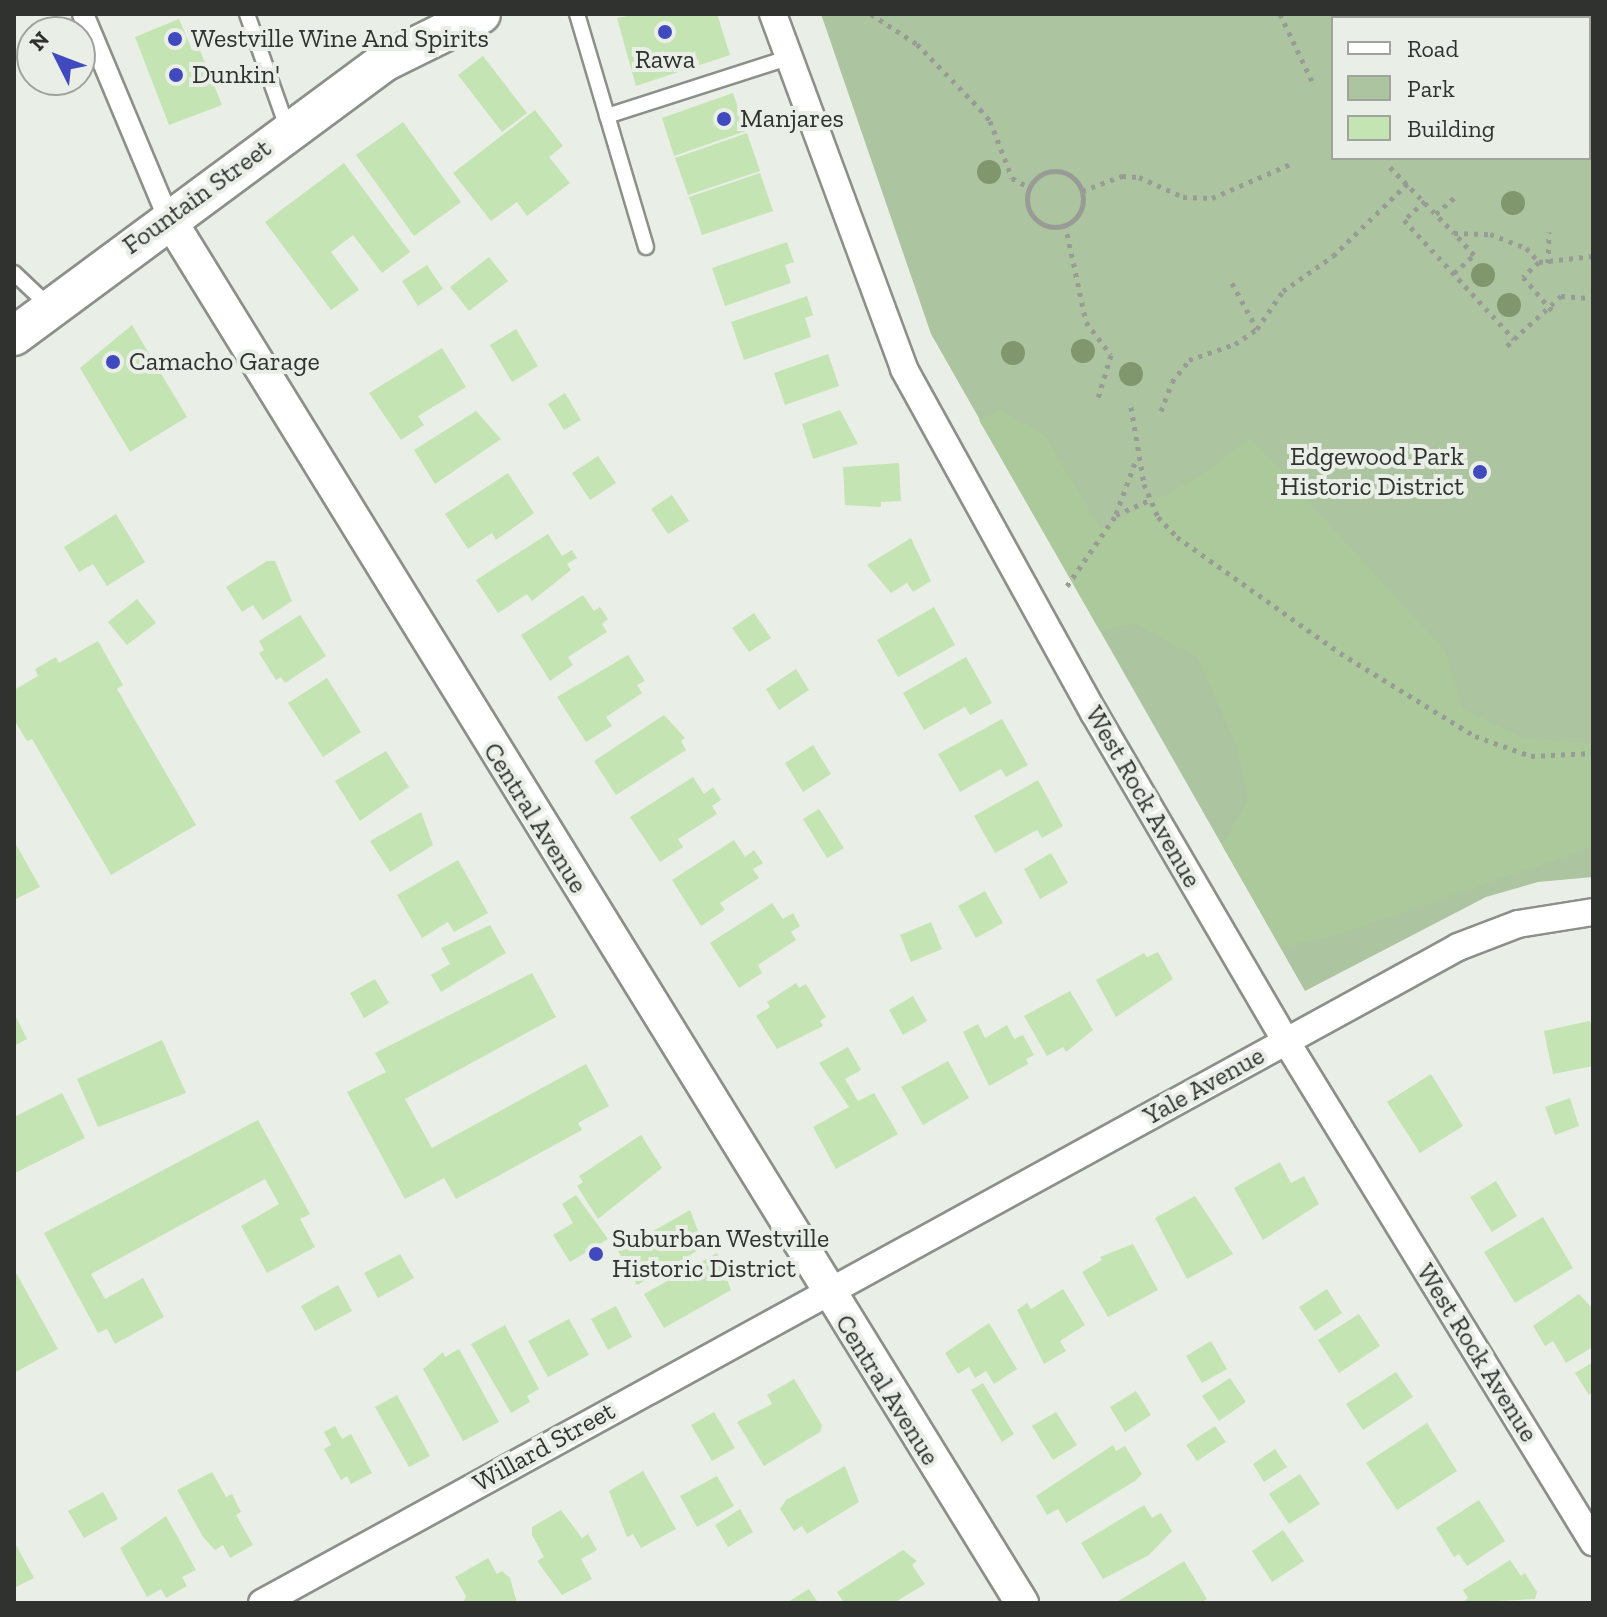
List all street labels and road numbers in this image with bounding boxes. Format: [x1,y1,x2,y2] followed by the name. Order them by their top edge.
[117,133,277,261] street label: Fountain Street
[1078,700,1208,894] street label: West Rock Avenue
[476,737,594,899] street label: Central Avenue
[1138,1040,1270,1132] street label: Yale Avenue
[1409,1258,1545,1448] street label: West Rock Avenue
[828,1309,946,1471] street label: Central Avenue
[468,1395,620,1499] street label: Willard Street

